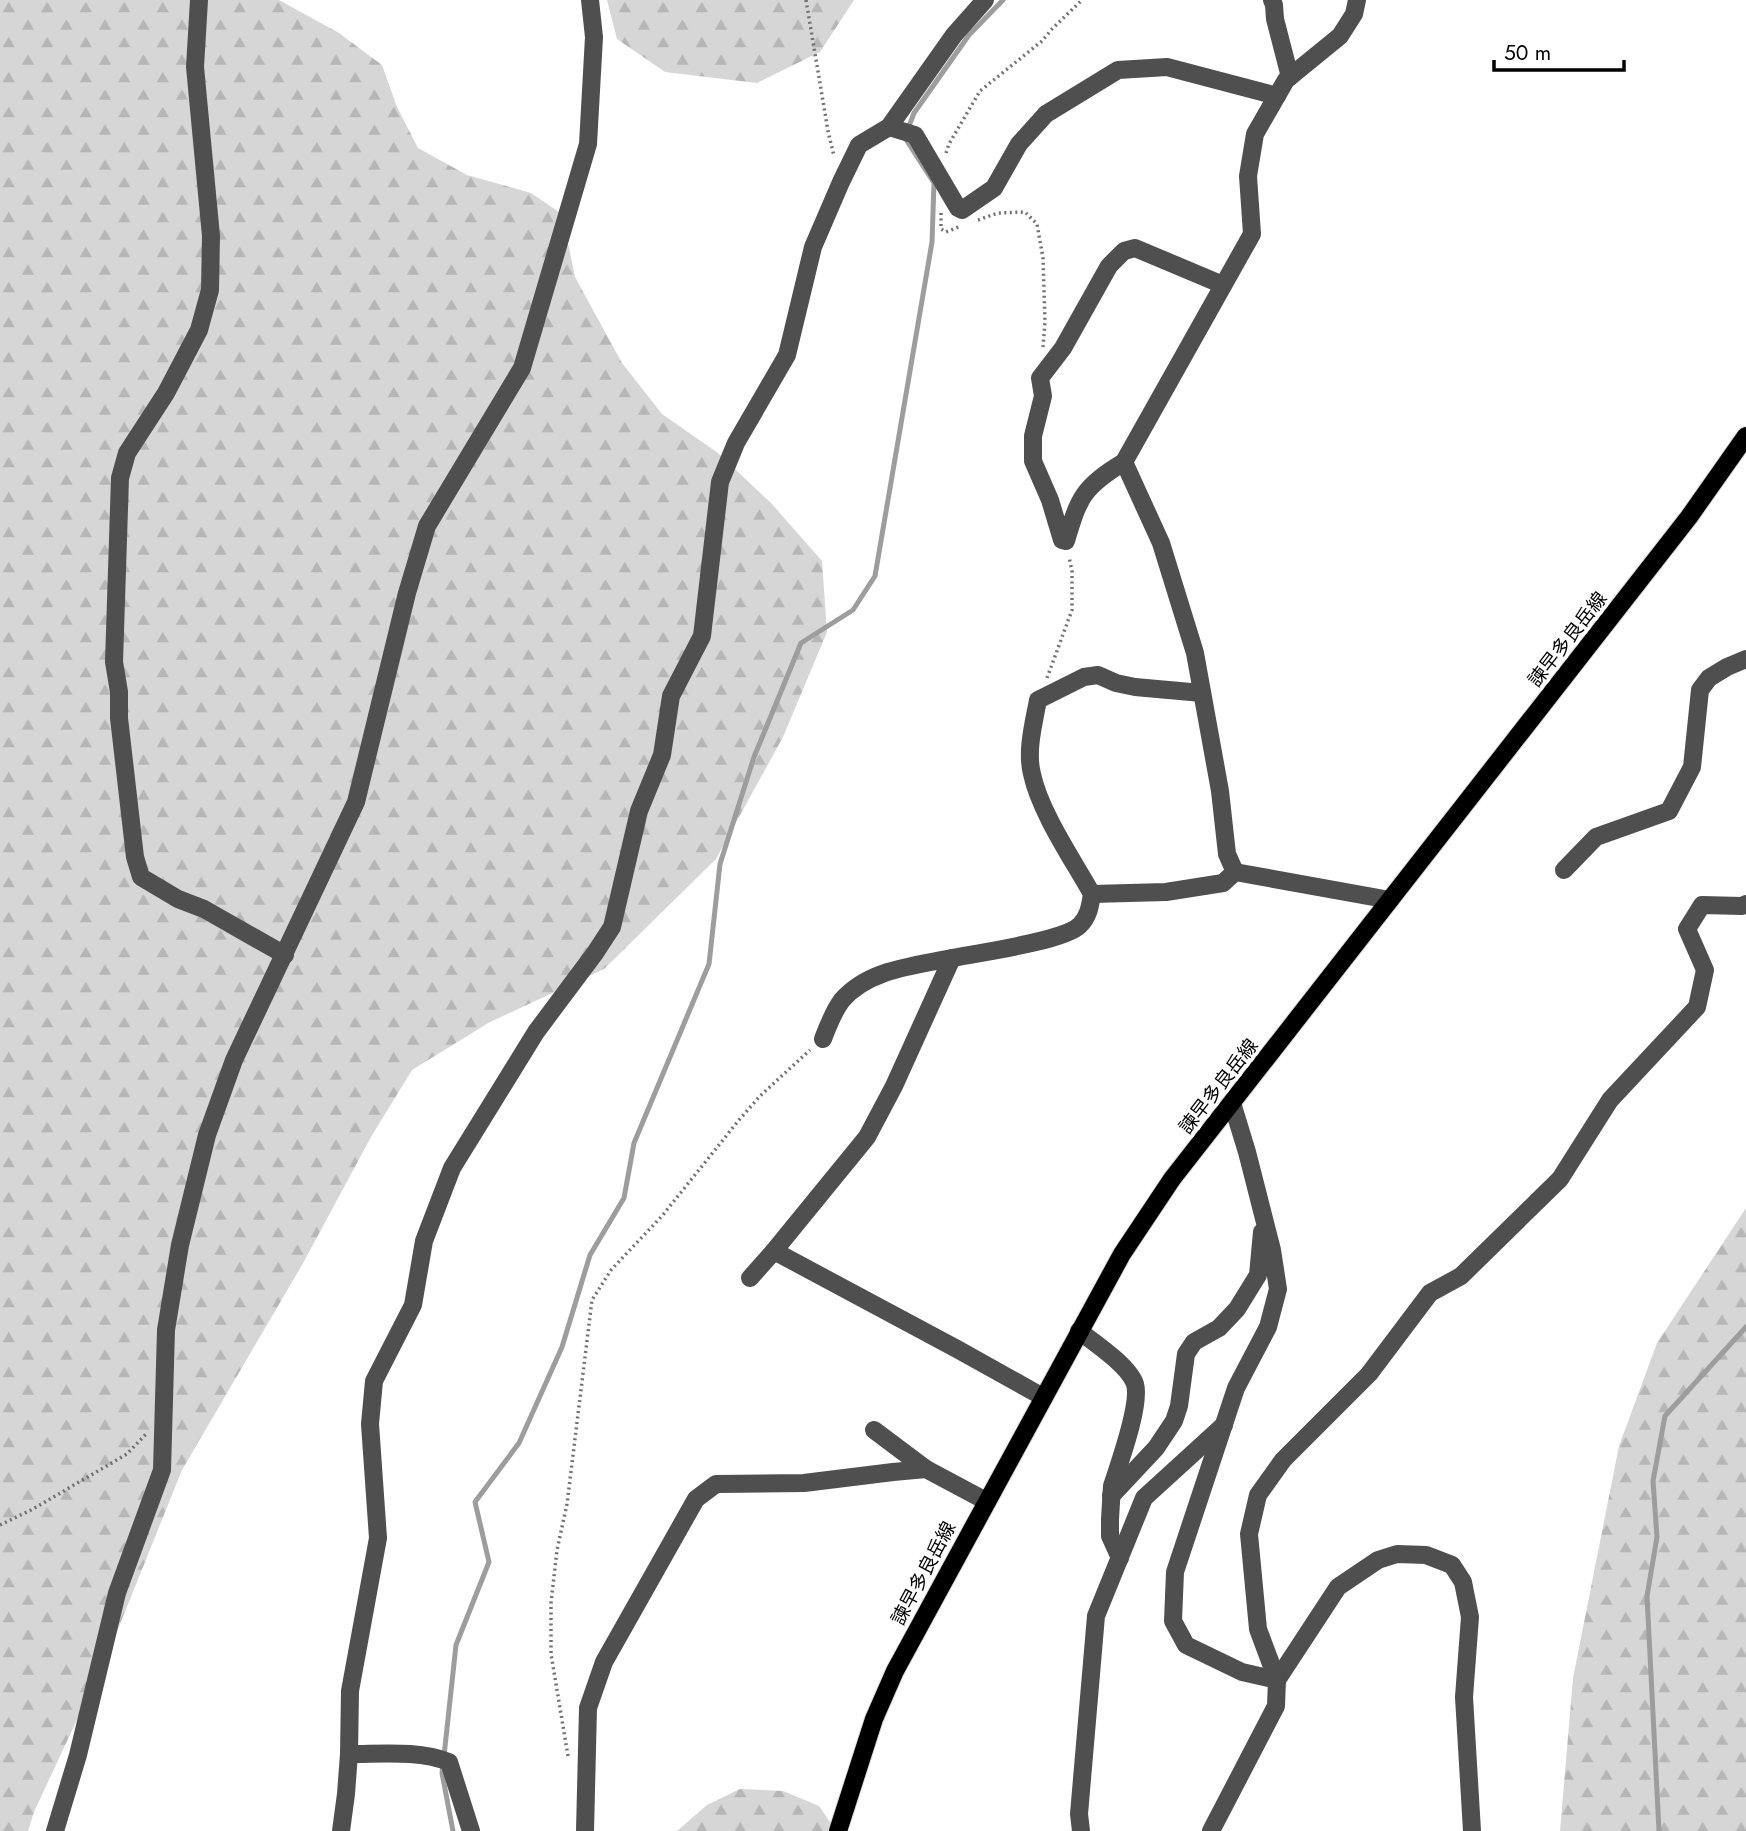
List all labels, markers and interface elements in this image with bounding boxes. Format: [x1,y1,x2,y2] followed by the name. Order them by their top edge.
[1494,28,1624,72] scale bar
[1504,38,1551,68] text: 50 m
[1522,586,1613,693] street label: 諫早多良岳線
[1173,1033,1264,1140] street label: 諫早多良岳線
[885,1517,962,1630] street label: 諫早多良岳線

